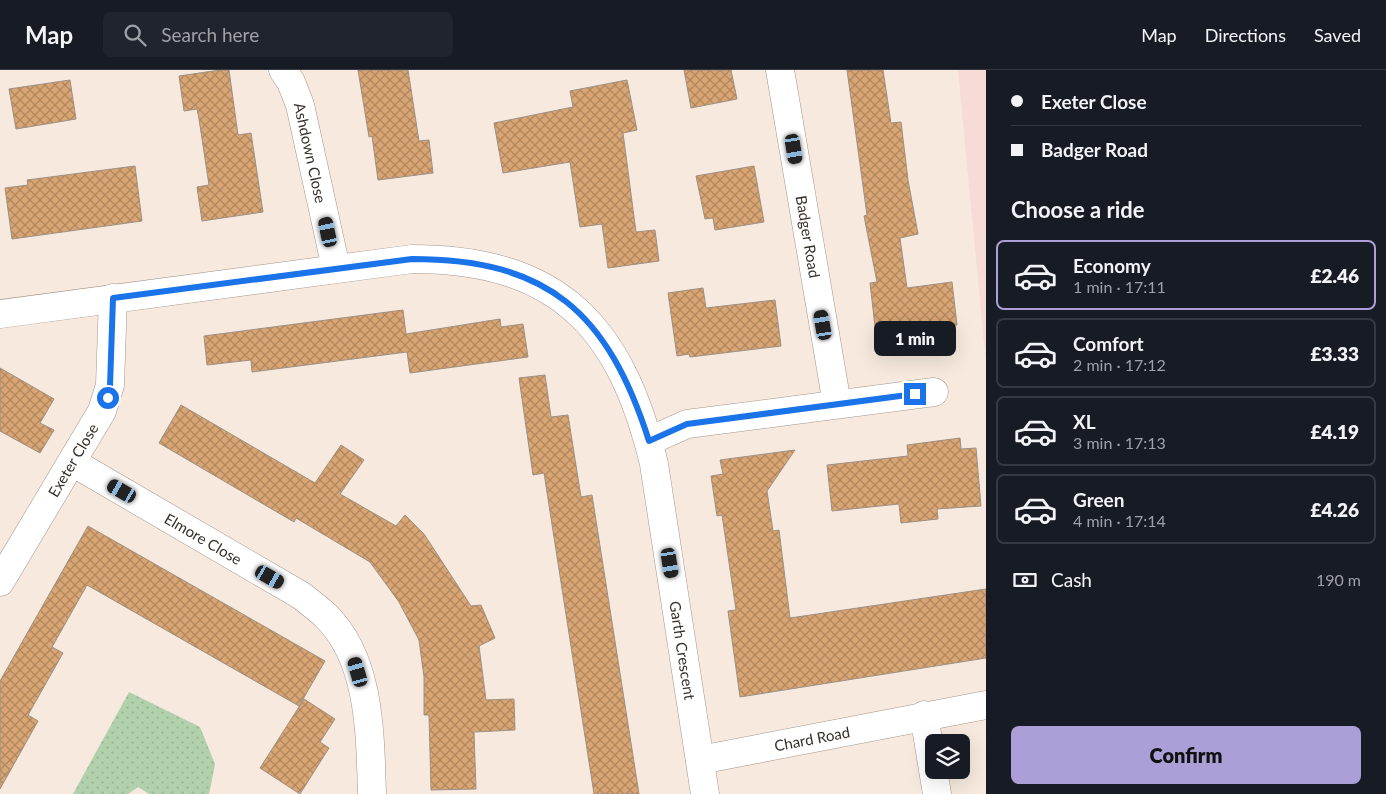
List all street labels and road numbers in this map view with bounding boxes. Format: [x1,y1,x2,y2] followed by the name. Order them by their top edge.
[291,101,330,205] street label: Ashdown Close
[793,194,824,279] street label: Badger Road
[44,420,102,500] street label: Exeter Close
[161,509,245,568] street label: Elmore Close
[666,600,699,702] street label: Garth Crescent
[773,722,851,755] street label: Chard Road

